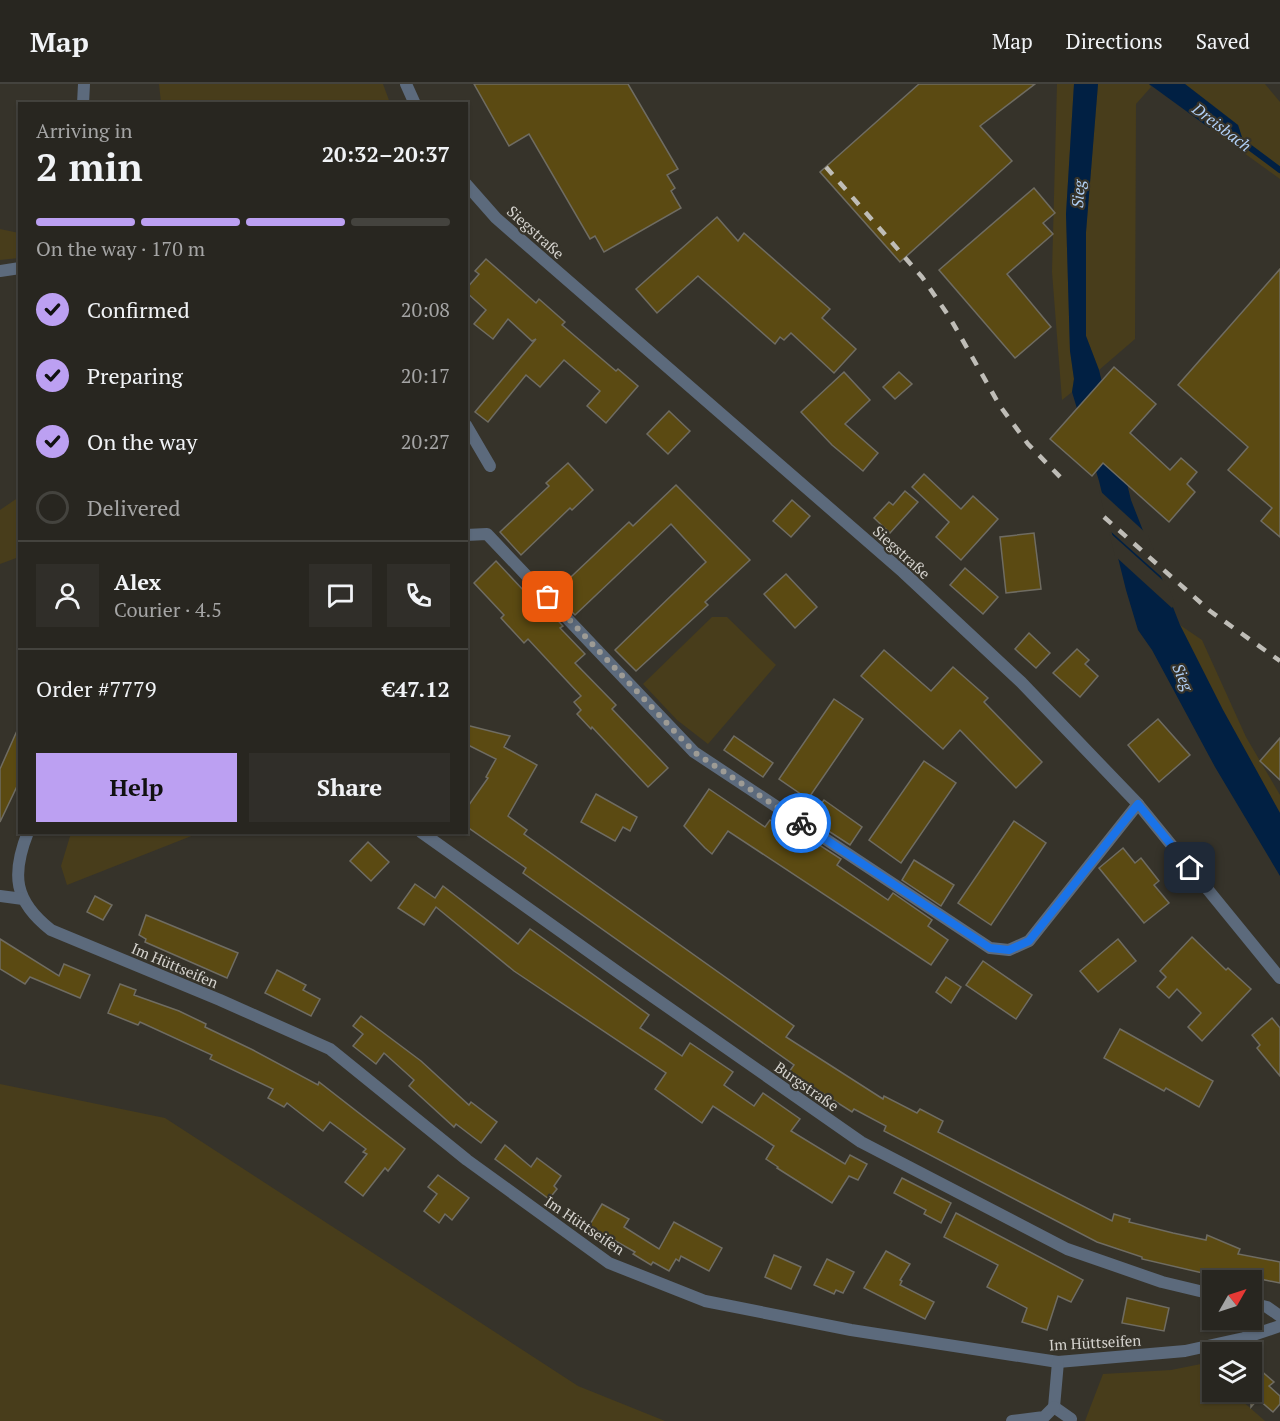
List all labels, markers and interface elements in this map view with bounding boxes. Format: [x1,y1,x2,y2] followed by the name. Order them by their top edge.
[30,23,89,60] text: Map
[992,27,1033,55] text: Map
[1066,27,1163,55] text: Directions
[1196,27,1250,55] text: Saved
[1187,97,1256,156] water label: Dreisbach
[36,117,132,144] text: Arriving in
[322,139,450,168] text: 20:32–20:37
[36,140,143,192] text: 2 min
[1066,178,1090,209] water label: Sieg
[503,201,569,263] street label: Siegstraße
[36,235,205,262] text: On the way · 170 m
[36,293,69,326] icon: check
[87,295,190,324] text: Confirmed
[401,296,450,323] text: 20:08
[36,359,69,392] icon: check
[87,361,183,390] text: Preparing
[401,362,450,389] text: 20:17
[36,425,69,458] icon: check
[87,427,197,456] text: On the way
[401,428,450,455] text: 20:27
[87,493,180,522] text: Delivered
[869,521,935,583] street label: Siegstraße
[36,564,99,627] button: person
[309,564,372,627] button: chat
[387,564,450,627] button: phone
[114,567,161,596] text: Alex
[522,571,573,622] pin
[531,580,564,613] icon: bag
[114,596,222,623] text: Courier · 4.5
[1167,660,1199,695] water label: Sieg
[36,674,156,703] text: Order #7779
[383,674,450,703] text: €47.12
[36,753,237,822] button: Help
[249,753,450,822] button: Share
[771,793,831,853] courier
[785,807,818,840] icon: bike
[1164,842,1215,893] pin
[1173,851,1206,884] icon: home
[129,938,222,992] street label: Im Hüttseifen
[771,1057,843,1115] street label: Burgstraße
[541,1191,629,1259] street label: Im Hüttseifen
[1202,1270,1262,1330] north arrow
[1202,1270,1262,1402] map controls
[1048,1330,1142,1354] street label: Im Hüttseifen
[1202,1342,1262,1402] button: layers

